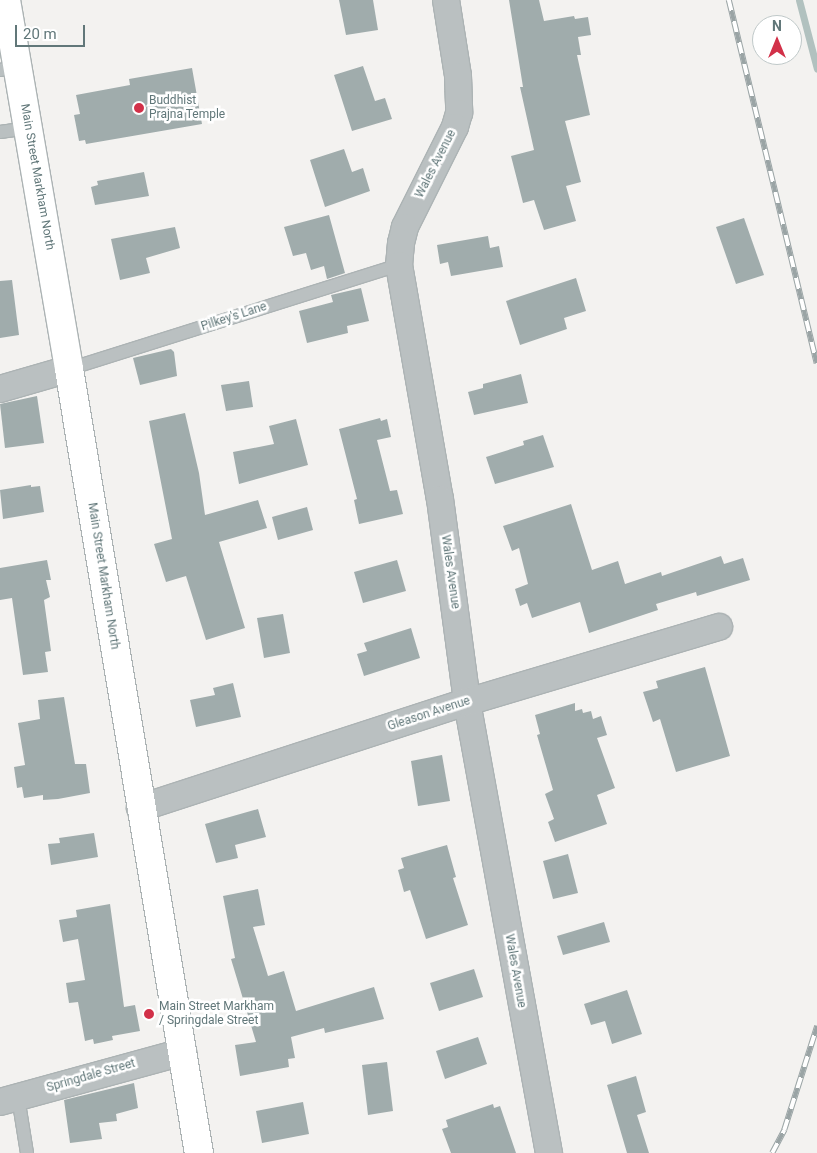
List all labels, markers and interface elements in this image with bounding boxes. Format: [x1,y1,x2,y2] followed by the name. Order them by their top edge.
[18,15,88,47] scale bar
[752,15,802,65] north arrow
[772,18,782,34] text: N
[23,25,57,43] text: 20 m
[149,94,225,122] place label: Buddhist Prajna Temple
[133,102,145,114] marker: Buddhist Prajna Temple
[17,103,57,251] street label: Main Street Markham North
[413,127,459,201] street label: Wales Avenue
[199,300,269,334] street label: Pilkey's Lane
[84,502,122,650] street label: Main Street Markham North
[438,534,462,610] street label: Wales Avenue
[386,694,472,734] street label: Gleason Avenue
[501,933,529,1009] street label: Wales Avenue
[159,1000,274,1028] place label: Main Street Markham / Springdale Street
[143,1008,155,1020] marker: Main Street Markham / Springdale Street
[45,1056,137,1096] street label: Springdale Street

